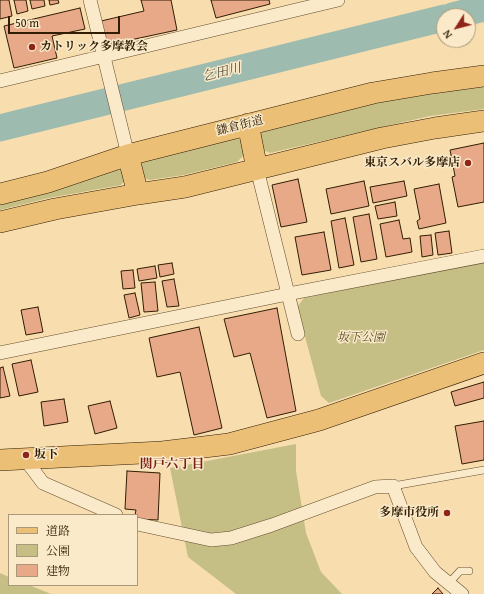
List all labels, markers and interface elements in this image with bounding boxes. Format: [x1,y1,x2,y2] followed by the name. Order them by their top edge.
[10,8,122,34] scale bar
[436,8,476,48] north arrow
[15,14,39,31] text: 50 m
[438,27,456,42] text: N
[40,40,148,54] place label: カトリック多摩教会
[27,42,37,52] marker: カトリック多摩教会
[201,61,243,85] water label: 乞田川
[215,113,265,139] street label: 鎌倉街道
[364,156,460,170] place label: 東京スバル多摩店
[463,158,473,168] marker: 東京スバル多摩店
[337,331,385,345] park label: 坂下公園
[34,448,58,462] place label: 坂下
[21,450,31,460] marker: 坂下
[140,457,204,473] district label: 関戸六丁目
[379,506,439,520] place label: 多摩市役所
[442,508,452,518] marker: 多摩市役所
[8,514,138,586] legend
[46,522,70,539] text: 道路
[46,542,70,559] text: 公園
[46,562,70,579] text: 建物

